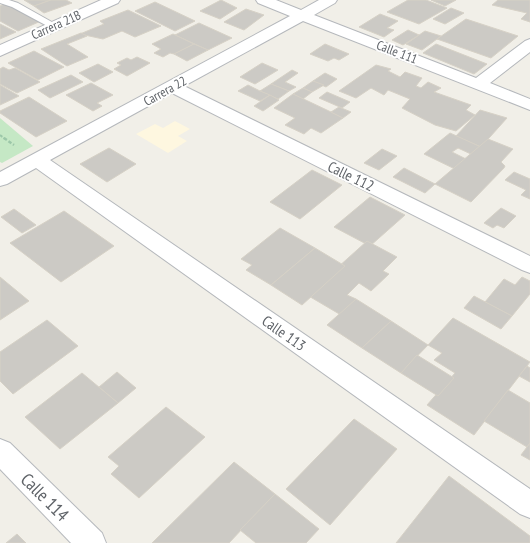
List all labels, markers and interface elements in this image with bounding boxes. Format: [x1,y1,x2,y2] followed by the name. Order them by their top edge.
[28,6,84,44] street label: Carrera 21B
[374,36,420,68] street label: Calle 111
[140,72,190,110] street label: Carrera 22
[325,157,377,195] street label: Calle 112
[258,311,310,355] street label: Calle 113
[16,468,74,526] street label: Calle 114

